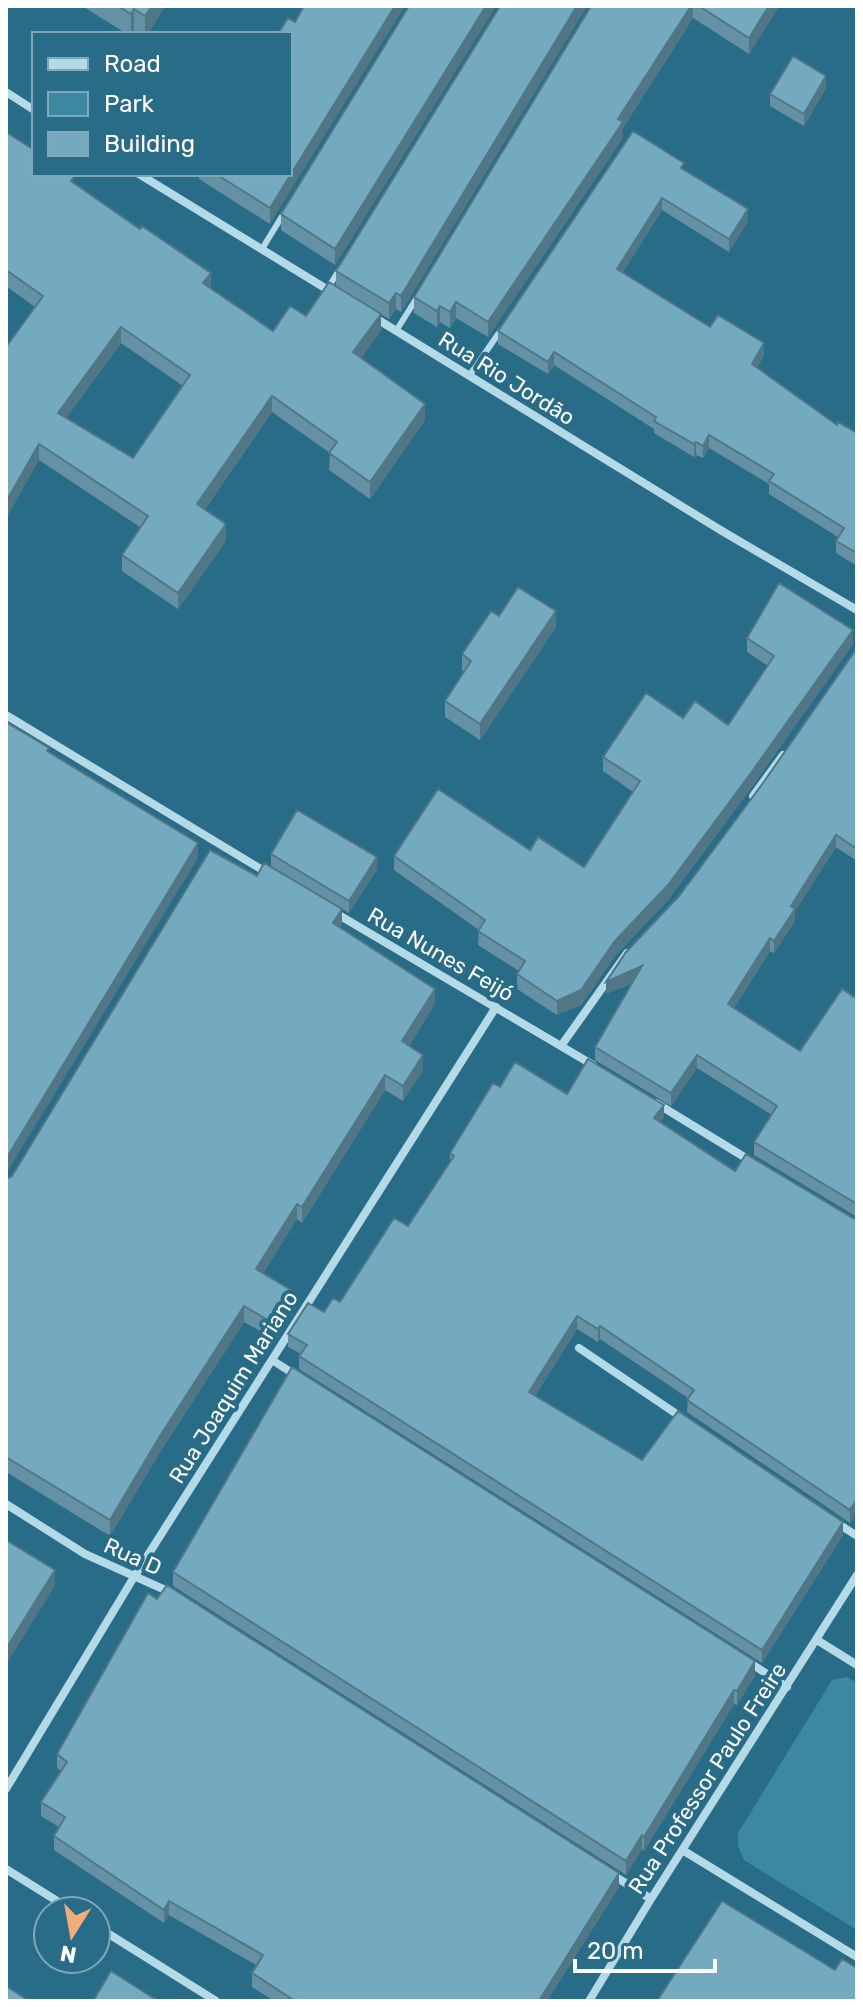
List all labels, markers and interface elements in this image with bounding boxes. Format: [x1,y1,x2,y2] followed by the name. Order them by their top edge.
[32,32,292,176] legend
[104,50,161,78] text: Road
[104,90,155,118] text: Park
[104,130,195,158] text: Building
[434,326,580,431] street label: Rua Rio Jordão
[363,902,519,1007] street label: Rua Nunes Feijó
[163,1286,304,1489] street label: Rua Joaquim Mariano
[100,1532,166,1581] street label: Rua D
[622,1658,792,1899] street label: Rua Professor Paulo Freire
[32,1895,112,1975] north arrow
[575,1923,715,1973] scale bar
[587,1937,644,1965] text: 20 m
[58,1939,79,1969] text: N

